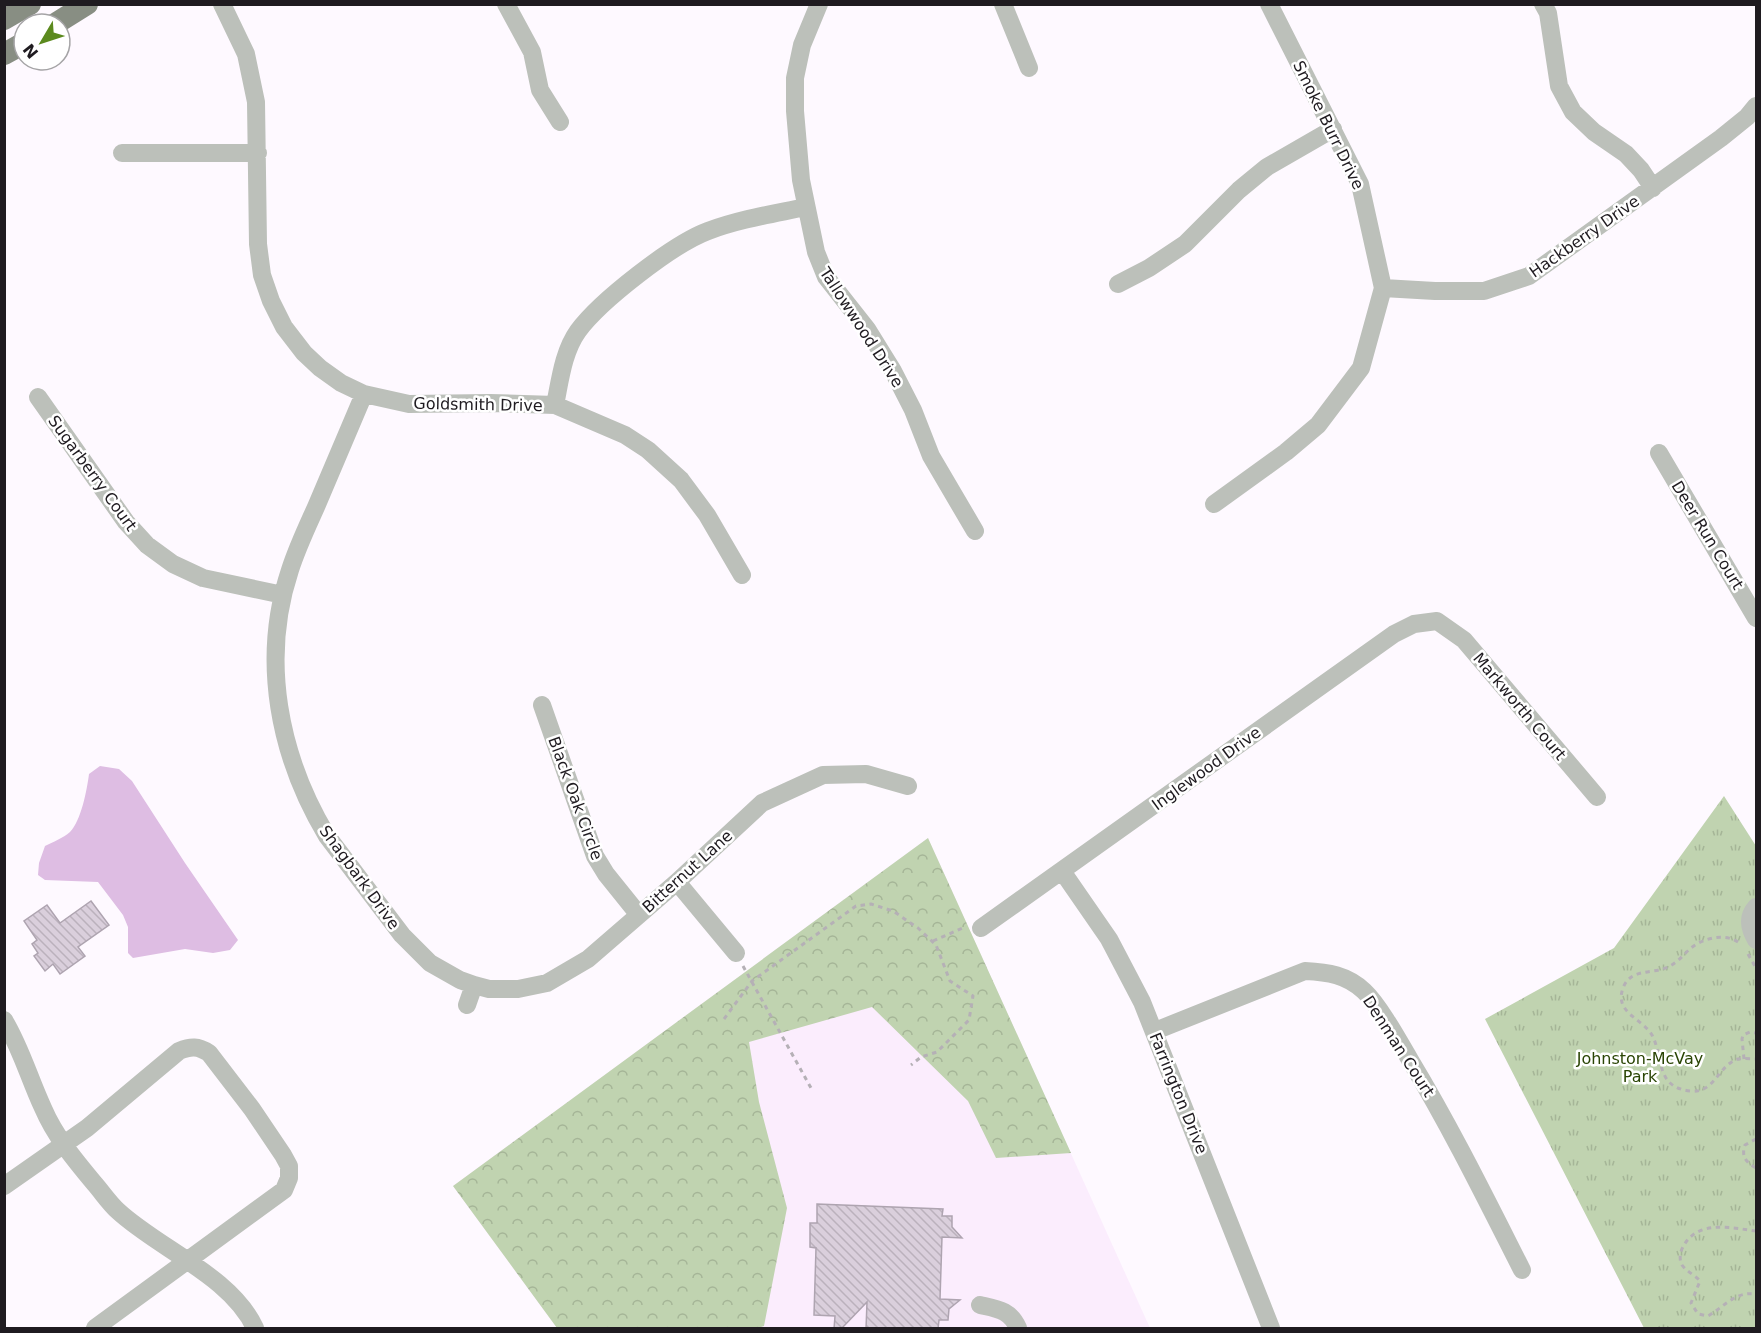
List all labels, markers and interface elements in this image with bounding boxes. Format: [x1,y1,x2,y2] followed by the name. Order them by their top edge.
[12,12,72,72] north arrow
[19,40,42,62] text: N
[1289,58,1368,193] street label: Smoke Burr Drive
[1526,191,1643,281] street label: Hackberry Drive
[815,263,907,391] street label: Tallowwood Drive
[413,394,543,415] street label: Goldsmith Drive
[44,412,141,535] street label: Sugarberry Court
[1668,477,1747,593] street label: Deer Run Court
[1469,649,1570,764] street label: Markworth Court
[1148,723,1264,814] street label: Inglewood Drive
[544,734,607,863] street label: Black Oak Circle
[316,822,404,933] street label: Shagbark Drive
[638,826,736,917] street label: Bitternut Lane
[1359,992,1438,1100] street label: Denman Court
[1146,1030,1212,1157] street label: Farrington Drive
[1576,1049,1703,1086] park label: Johnston-McVay Park

